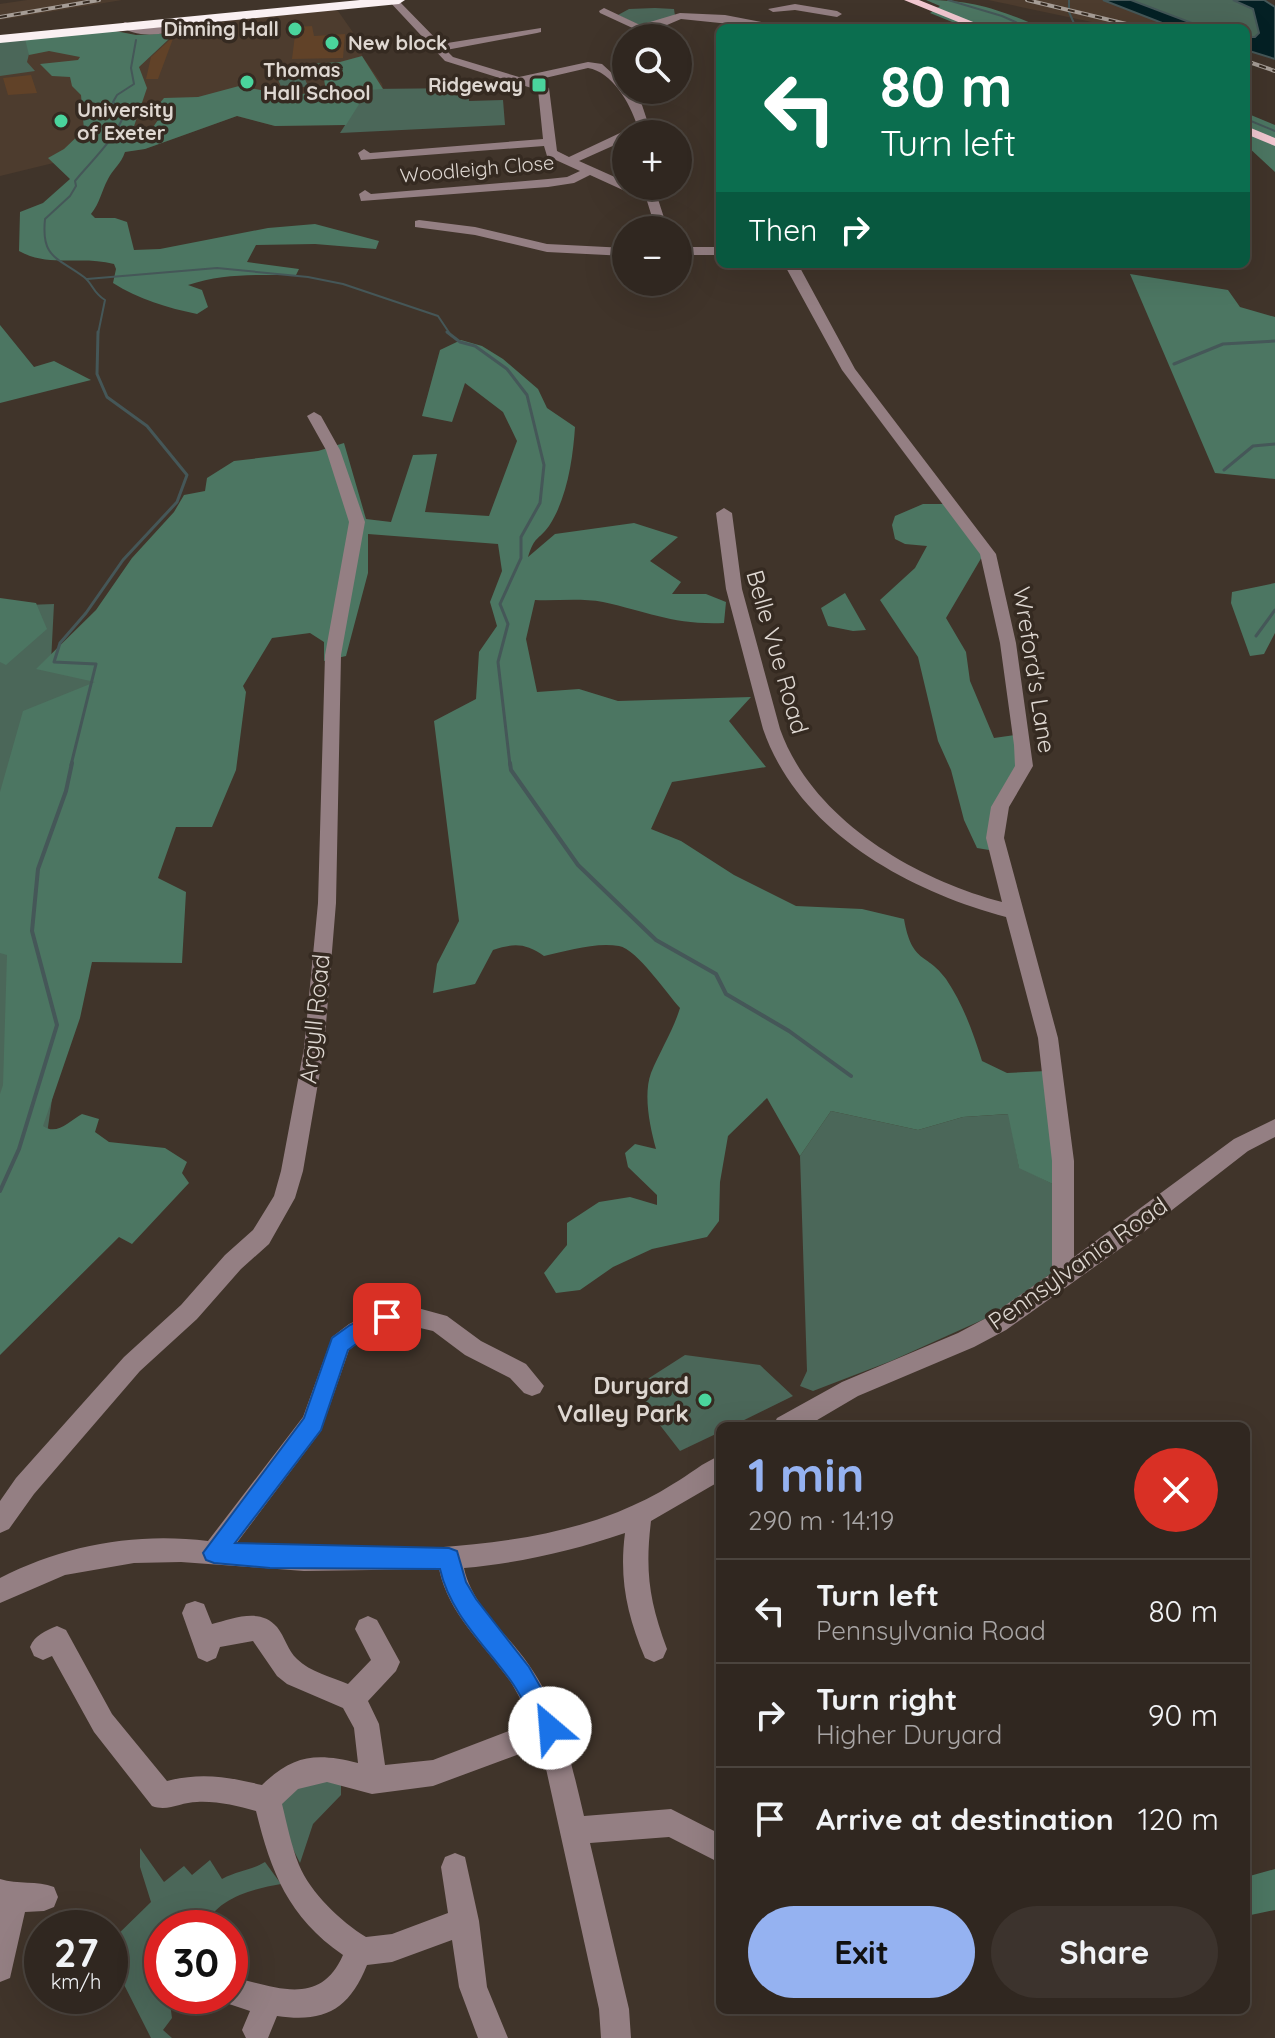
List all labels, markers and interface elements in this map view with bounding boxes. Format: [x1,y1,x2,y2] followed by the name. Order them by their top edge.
[163,16,279,41] place label: Dinning Hall
[286,20,304,38] marker: Dinning Hall
[612,24,692,296] map controls
[612,24,692,104] button: search
[348,30,447,55] place label: New block
[323,34,341,52] marker: New block
[880,51,1012,121] text: 80 m
[748,56,852,160] icon: left
[263,57,371,105] place label: Thomas Hall School
[428,72,523,97] place label: Ridgeway
[238,73,256,91] marker: Thomas Hall School
[530,76,548,94] marker: Ridgeway
[77,97,174,145] place label: University of Exeter
[52,112,70,130] marker: University of Exeter
[612,120,692,200] button: +
[880,120,1016,165] text: Turn left
[399,149,555,188] street label: Woodleigh Close
[833,208,877,252] icon: right
[748,211,817,249] text: Then
[612,216,692,296] button: −
[740,566,816,737] street label: Belle Vue Road
[1007,585,1063,755] street label: Wreford's Lane
[292,953,336,1085] street label: Argyll Road
[982,1190,1173,1336] street label: Pennsylvania Road
[353,1283,421,1351] pin
[365,1295,409,1339] icon: arrive
[557,1370,689,1428] place label: Duryard Valley Park
[696,1391,714,1409] marker: Duryard Valley Park
[748,1444,864,1504] text: 1 min
[1134,1448,1218,1532] button: close
[748,1504,894,1537] text: 290 m · 14:19
[816,1576,939,1614] text: Turn left
[748,1589,792,1633] icon: left
[1148,1592,1218,1630] text: 80 m
[816,1614,1046,1647] text: Pennsylvania Road
[816,1680,957,1718] text: Turn right
[508,1686,592,1770] position arrow
[748,1693,792,1737] icon: right
[1148,1696,1218,1734] text: 90 m
[816,1718,1002,1751] text: Higher Duryard
[748,1797,792,1841] icon: arrive
[816,1800,1114,1838] text: Arrive at destination
[1138,1800,1219,1838] text: 120 m
[748,1906,975,1998] button: Exit
[991,1906,1218,1998] button: Share
[144,1910,248,2014] speed limit sign: 30
[54,1927,98,1977] text: 27
[51,1969,101,1994] text: km/h

